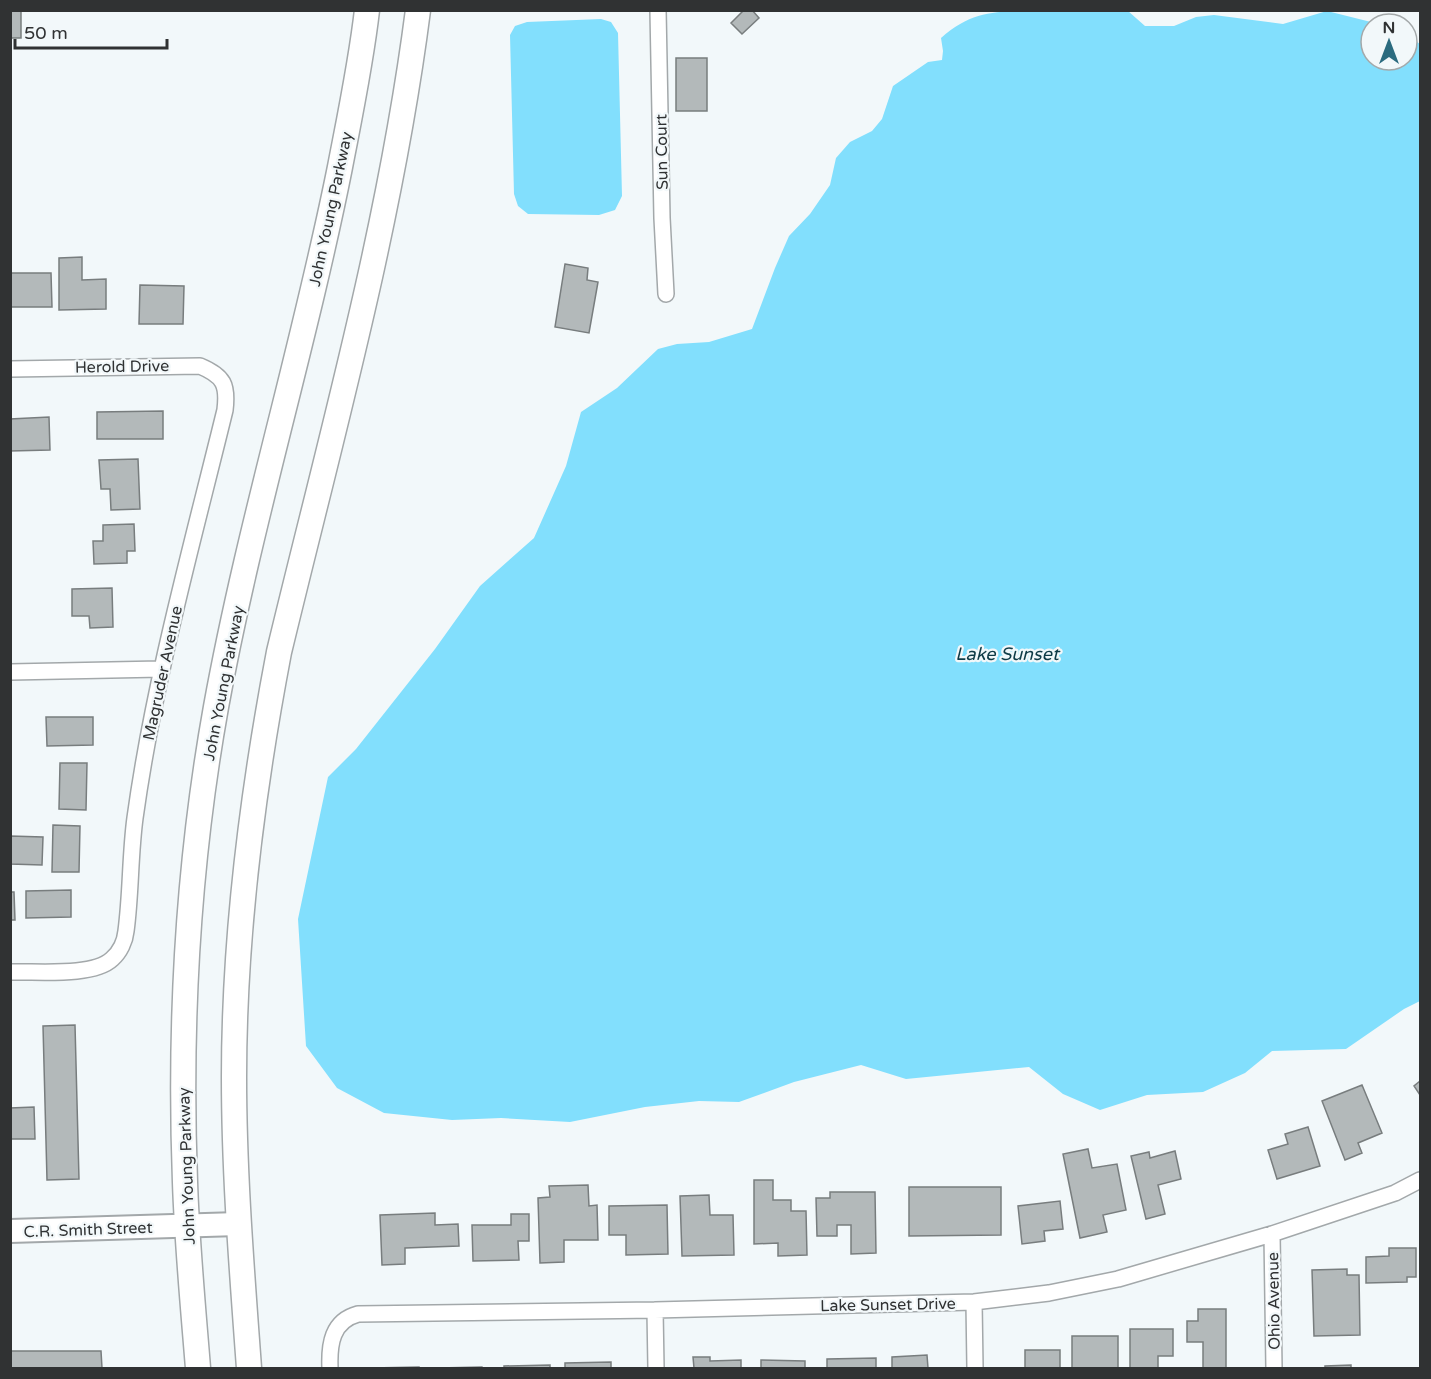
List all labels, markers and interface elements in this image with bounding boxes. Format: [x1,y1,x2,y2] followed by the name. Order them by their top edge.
[15,12,166,50] scale bar
[1359,12,1419,72] north arrow
[1383,18,1395,38] text: N
[24,22,68,44] text: 50 m
[651,114,673,190] street label: Sun Court
[305,130,357,288] street label: John Young Parkway
[75,356,169,378] street label: Herold Drive
[139,604,187,742] street label: Magruder Avenue
[199,604,249,762] street label: John Young Parkway
[955,643,1061,665] water label: Lake Sunset
[174,1087,200,1245] street label: John Young Parkway
[23,1218,153,1242] street label: C.R. Smith Street
[1263,1252,1285,1350] street label: Ohio Avenue
[820,1294,956,1316] street label: Lake Sunset Drive

